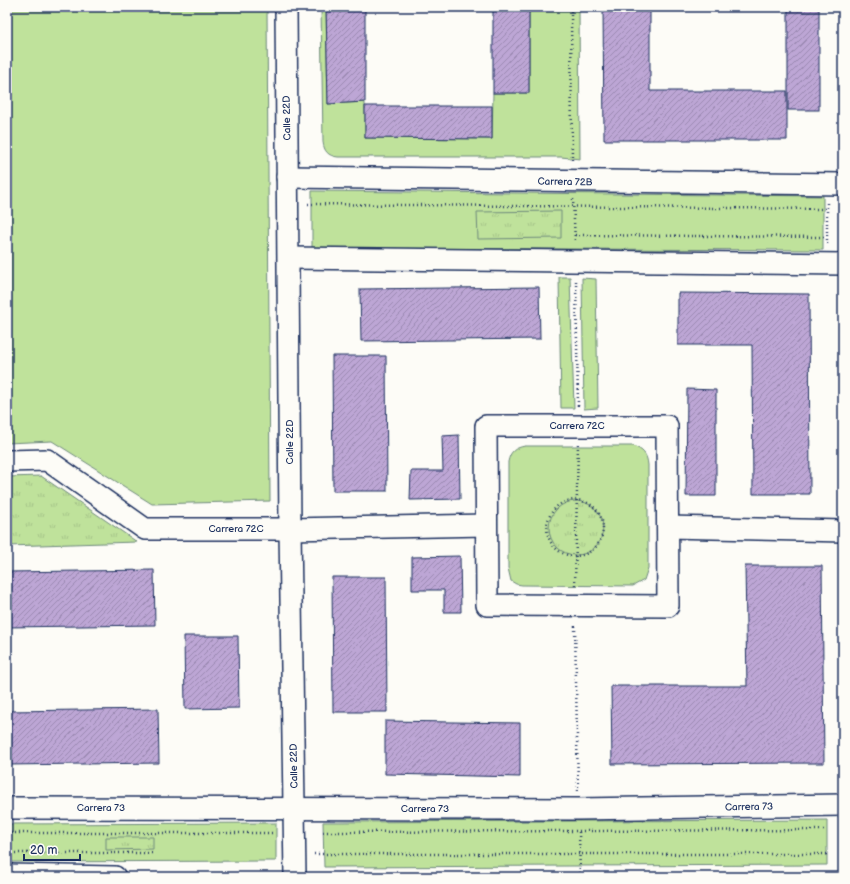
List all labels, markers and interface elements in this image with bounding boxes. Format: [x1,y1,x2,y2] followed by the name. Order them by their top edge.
[281,95,293,141] street label: Calle 22D
[537,176,593,188] street label: Carrera 72B
[284,420,296,464] street label: Calle 22D
[549,420,605,432] street label: Carrera 72C
[208,523,264,535] street label: Carrera 72C
[288,743,300,789] street label: Calle 22D
[725,801,773,813] street label: Carrera 73
[77,802,125,814] street label: Carrera 73
[401,803,449,815] street label: Carrera 73
[24,836,80,862] scale bar
[30,843,57,858] text: 20 m

